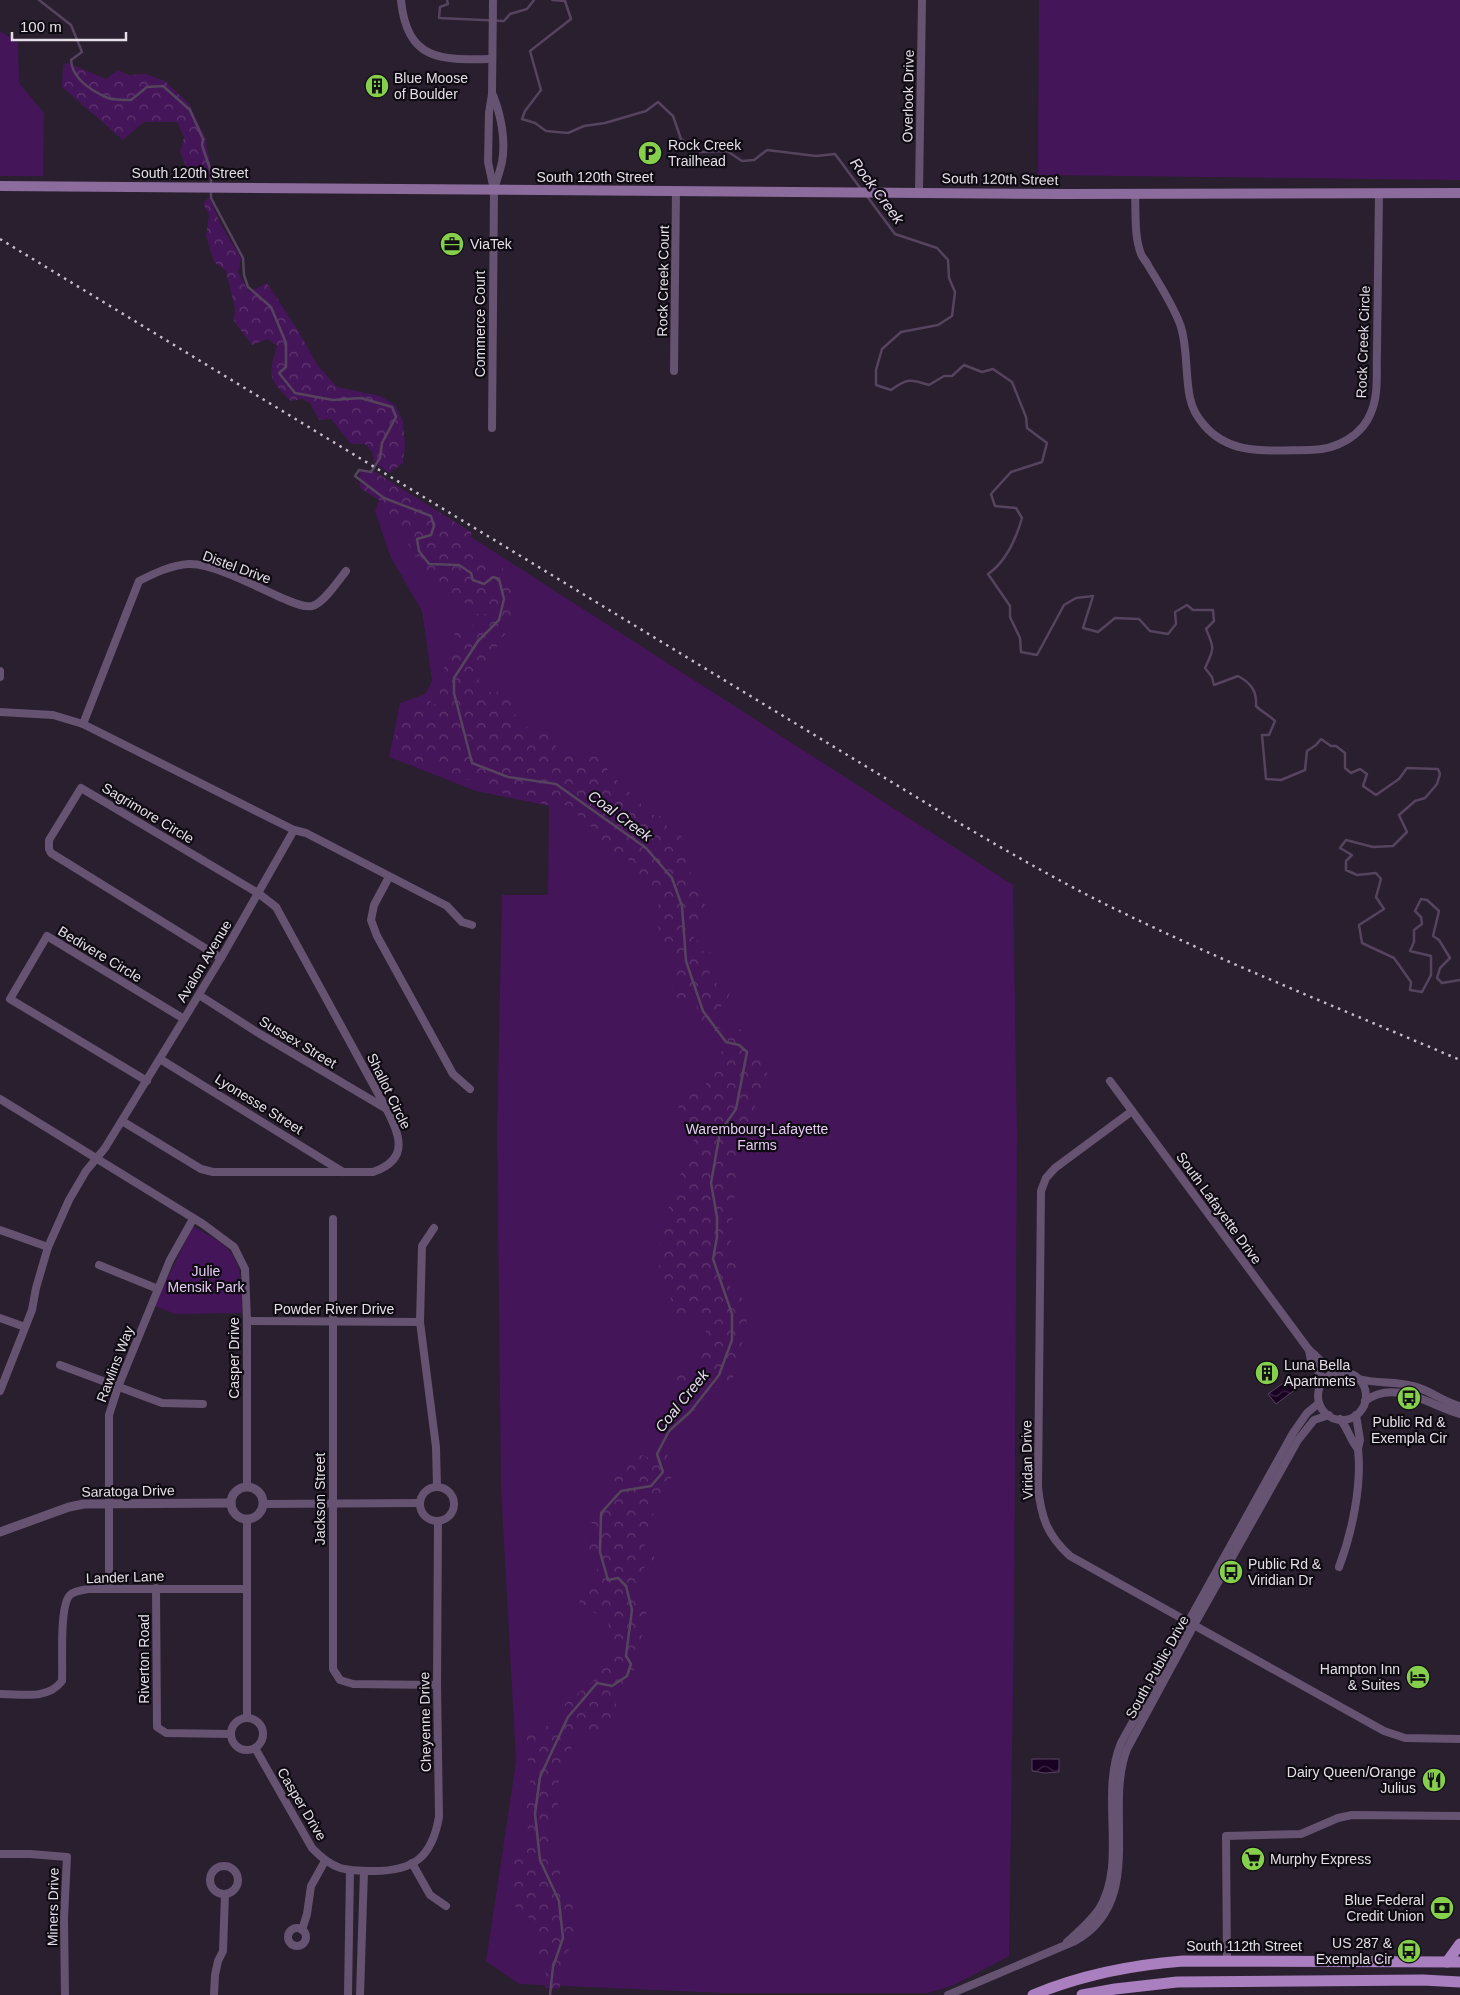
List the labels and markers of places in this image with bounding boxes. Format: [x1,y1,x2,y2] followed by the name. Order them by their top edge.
[394,70,468,102] place label: Blue Moose of Boulder
[364,73,390,99] building icon: Blue Moose of Boulder
[668,137,742,169] place label: Rock Creek Trailhead
[637,140,663,166] parking icon: Rock Creek Trailhead
[439,231,465,257] office icon: ViaTek
[470,236,513,252] place label: ViaTek
[1284,1357,1356,1389] place label: Luna Bella Apartments
[1254,1360,1280,1386] building icon: Luna Bella Apartments
[1396,1385,1422,1411] bus stop icon: Public Rd & Exempla Cir
[1371,1414,1447,1446] place label: Public Rd & Exempla Cir
[1248,1556,1322,1588] place label: Public Rd & Viridian Dr
[1218,1559,1244,1585] bus stop icon: Public Rd & Viridian Dr
[1320,1661,1400,1693] place label: Hampton Inn & Suites
[1405,1664,1431,1690] hotel icon: Hampton Inn & Suites
[1287,1764,1416,1796] place label: Dairy Queen/Orange Julius
[1421,1767,1447,1793] restaurant icon: Dairy Queen/Orange Julius
[1240,1846,1266,1872] supermarket icon: Murphy Express
[1270,1851,1371,1867] place label: Murphy Express
[1345,1892,1424,1924] place label: Blue Federal Credit Union
[1429,1895,1455,1921] bank icon: Blue Federal Credit Union
[1316,1935,1393,1967] place label: US 287 & Exempla Cir
[1396,1938,1422,1964] bus stop icon: US 287 & Exempla Cir

